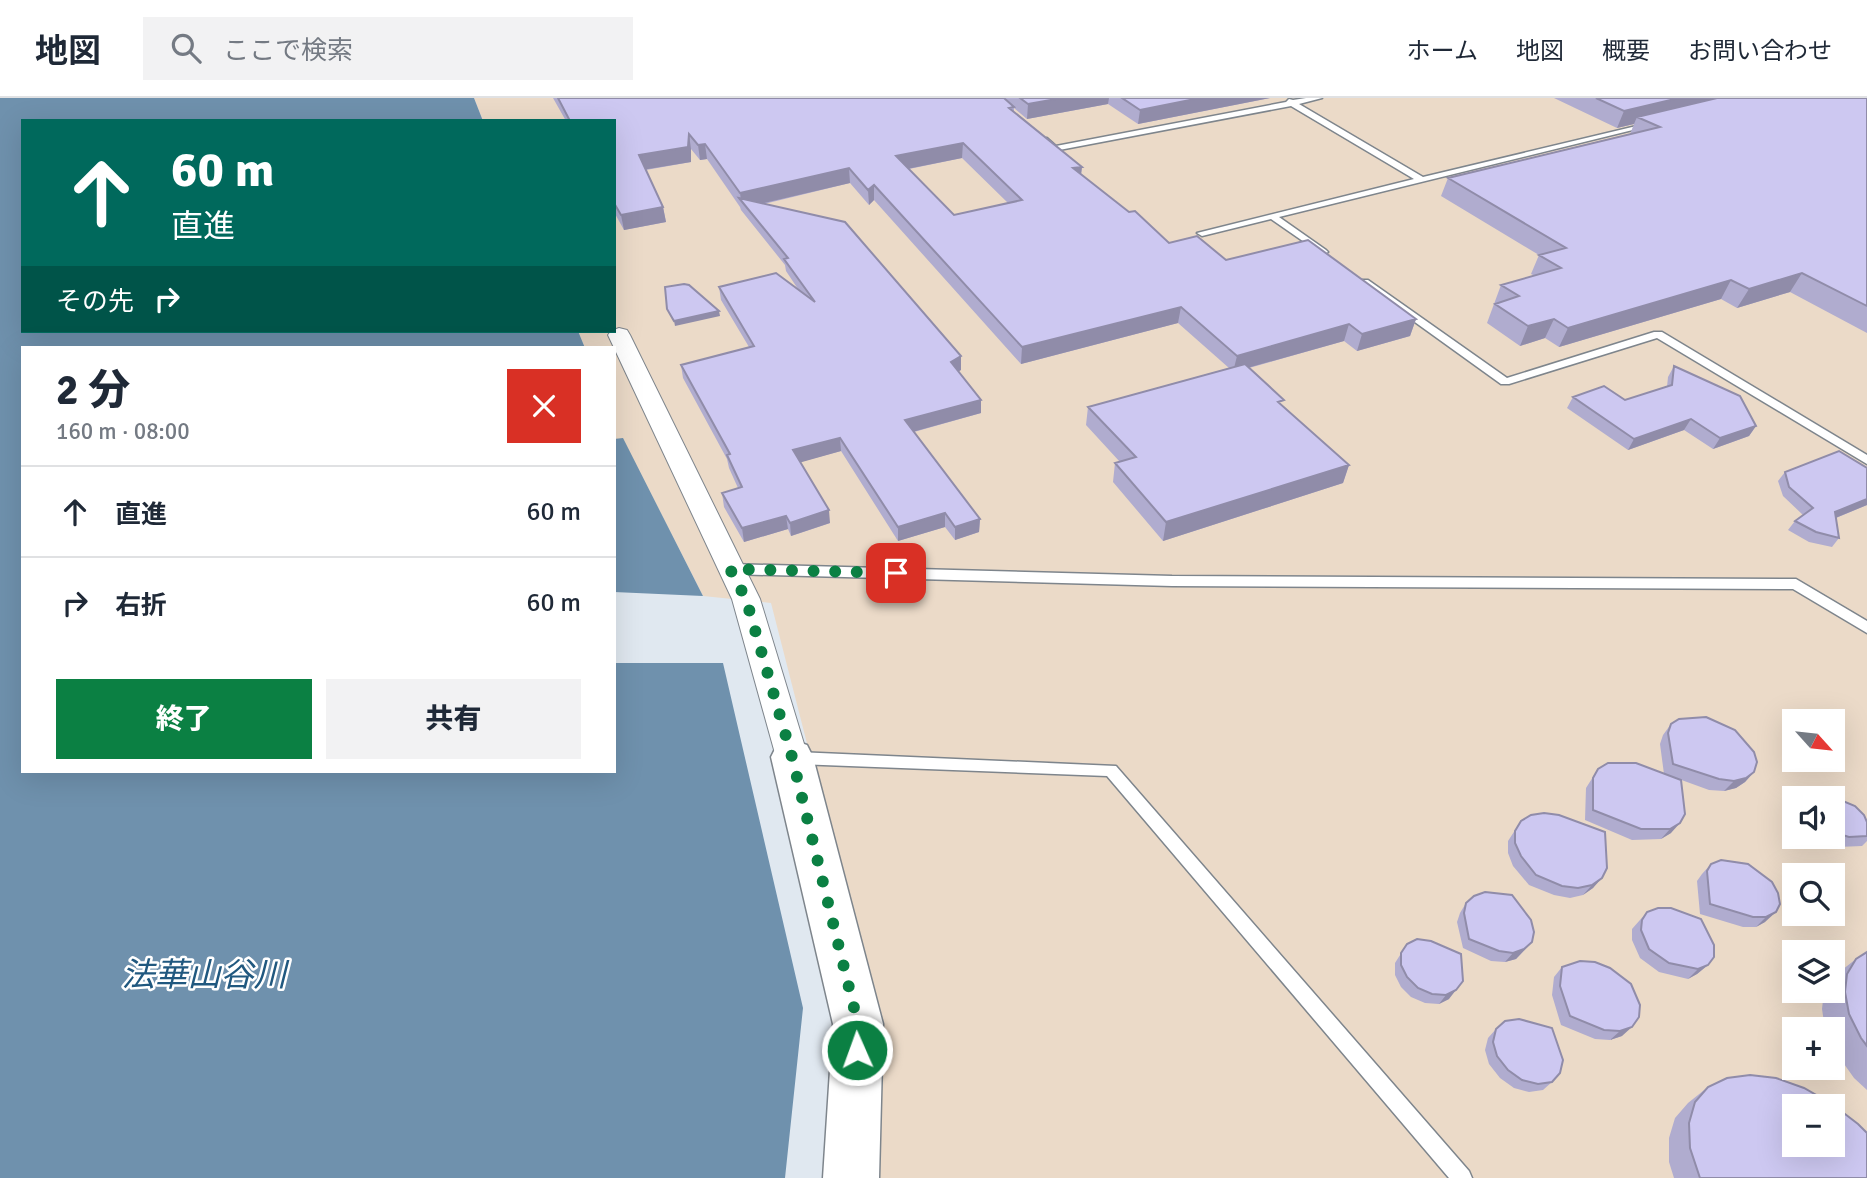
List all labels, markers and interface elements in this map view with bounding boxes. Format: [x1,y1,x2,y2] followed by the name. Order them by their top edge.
[143,17,633,80] search box
[167,29,205,67] icon: search
[35,31,101,72] text: 地図
[223,35,353,67] text: ここで検索
[1407,36,1478,66] text: ホーム
[1516,36,1564,66] text: 地図
[1602,36,1650,66] text: 概要
[1688,36,1832,66] text: お問い合わせ
[171,140,274,200] text: 60 m
[56,147,147,238] icon: ahead
[171,207,235,246] text: 直進
[148,280,186,318] icon: right
[56,286,134,318] text: その先
[56,365,130,416] text: 2 分
[507,369,581,443] button: close
[56,417,190,446] text: 160 m · 08:00
[56,493,94,531] icon: ahead
[526,496,581,528] text: 60 m
[115,499,167,531] text: 直進
[866,543,926,603] pin
[877,554,915,592] icon: arrive
[56,584,94,622] icon: right
[526,587,581,619] text: 60 m
[115,590,167,622] text: 右折
[56,679,312,759] button: 終了
[326,679,581,759] button: 共有
[1782,709,1844,772] north arrow
[1782,709,1845,1157] map controls
[1782,786,1845,849] button: sound
[1782,863,1845,926] button: search
[1782,940,1845,1003] button: layers
[122,955,290,996] water label: 法華山谷川
[820,1013,894,1087] position arrow
[1782,1017,1845,1080] button: +
[1782,1094,1845,1157] button: −

